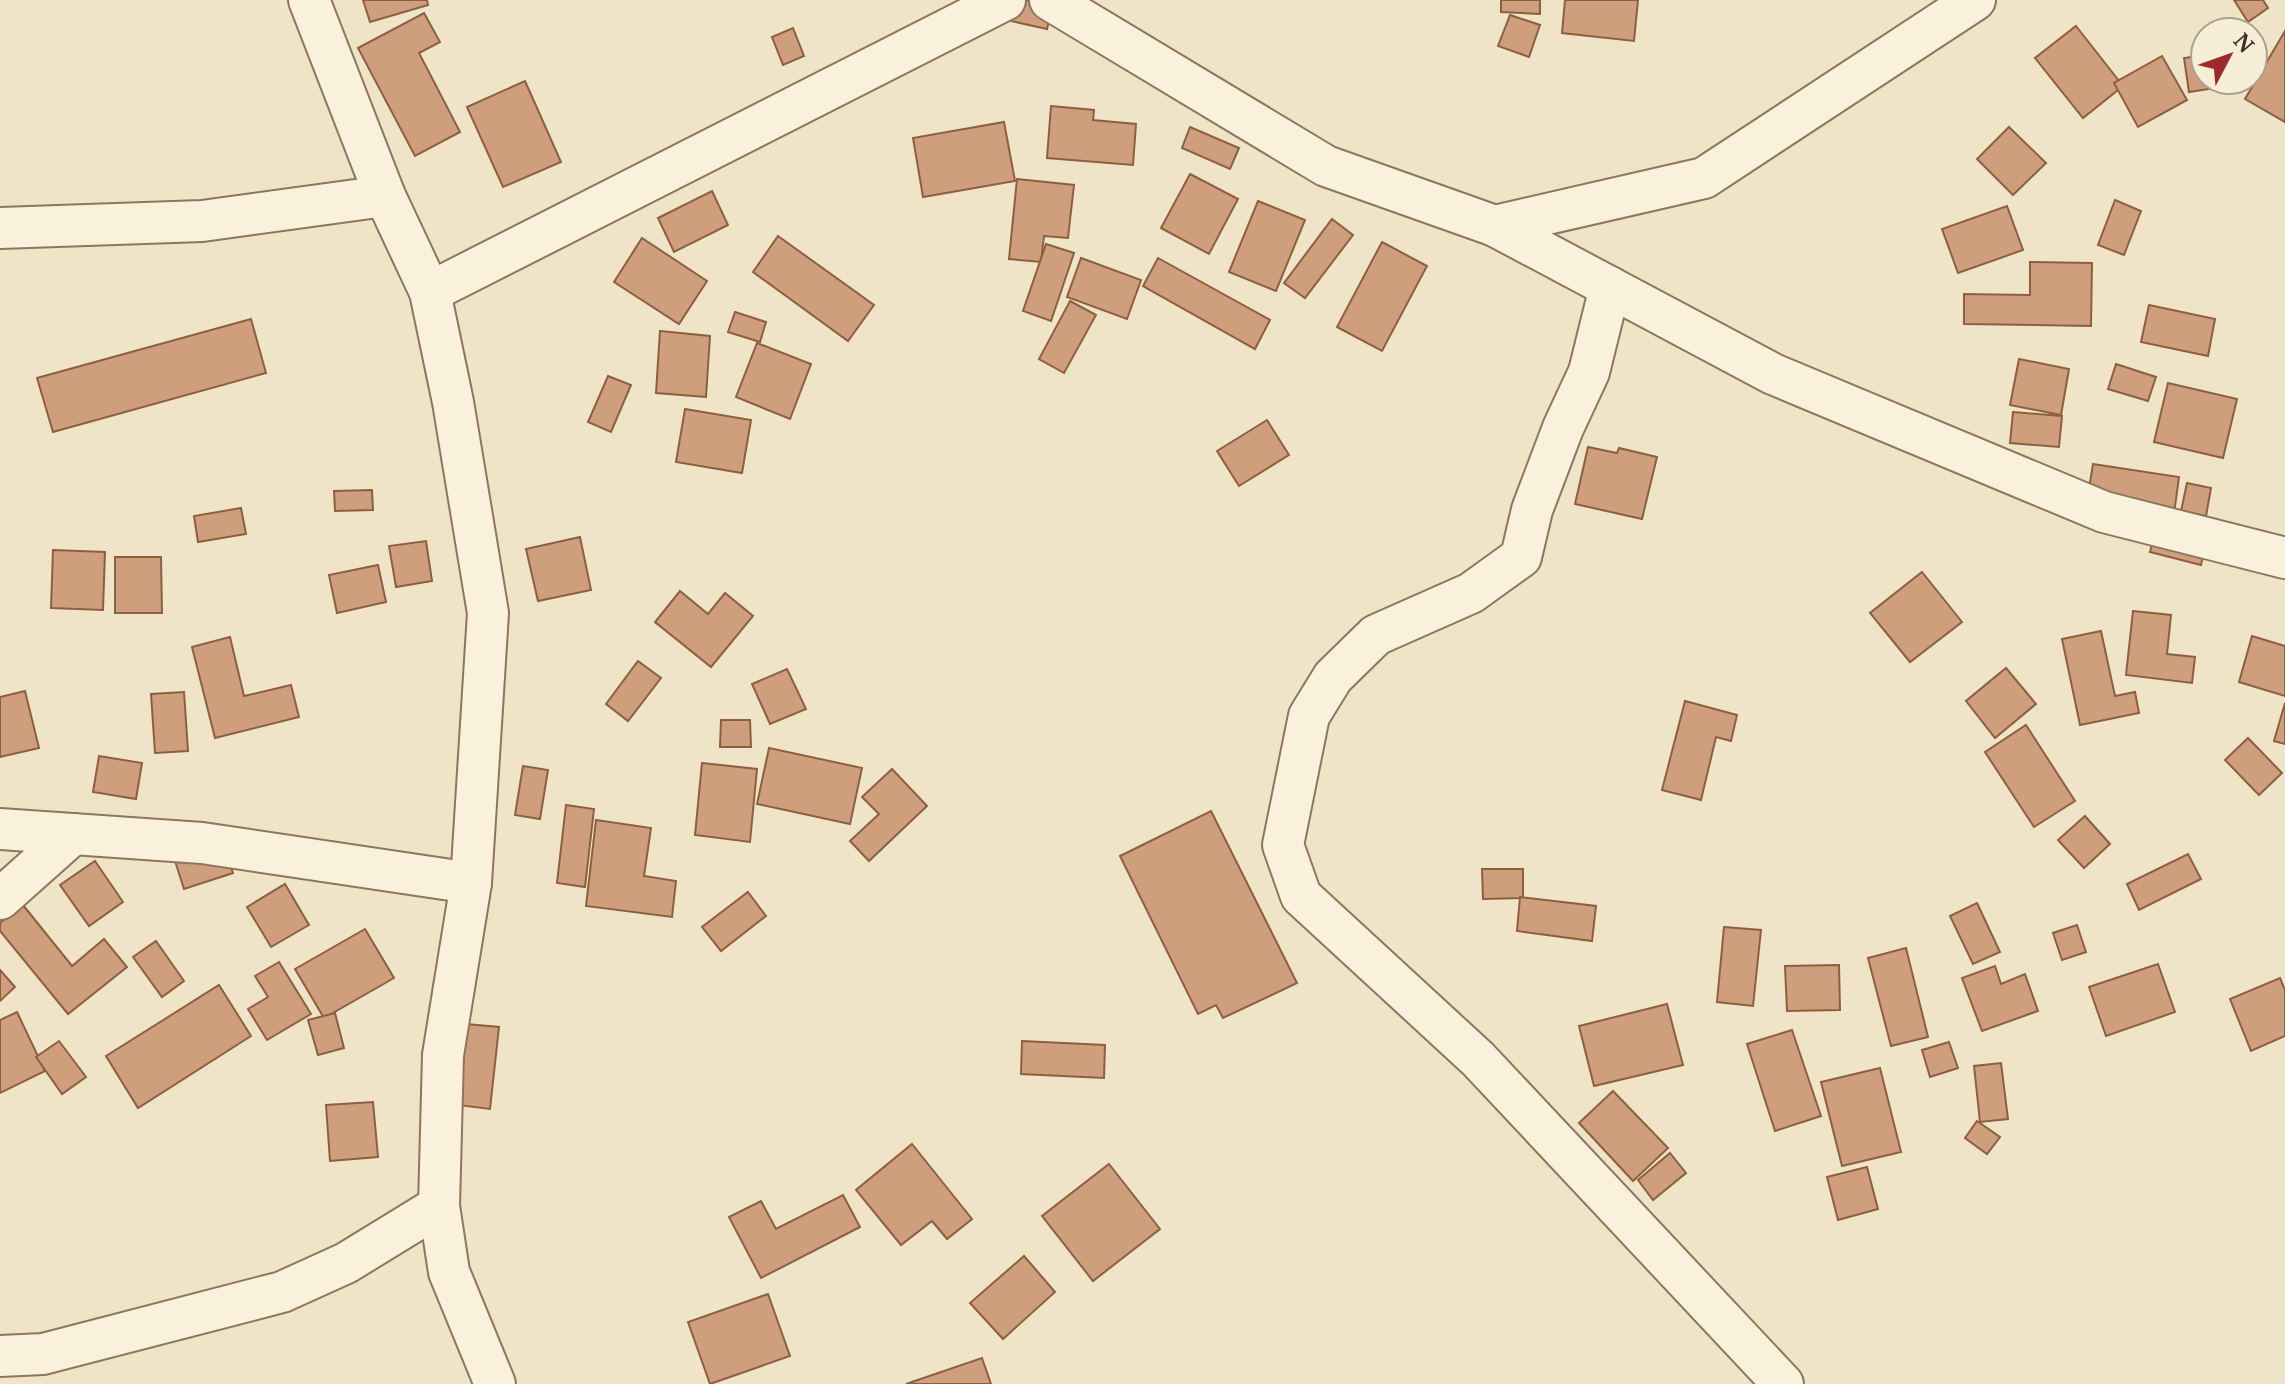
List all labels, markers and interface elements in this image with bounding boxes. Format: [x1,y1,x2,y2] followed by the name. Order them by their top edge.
[2189,16,2269,96] north arrow
[2228,26,2262,59] text: N

